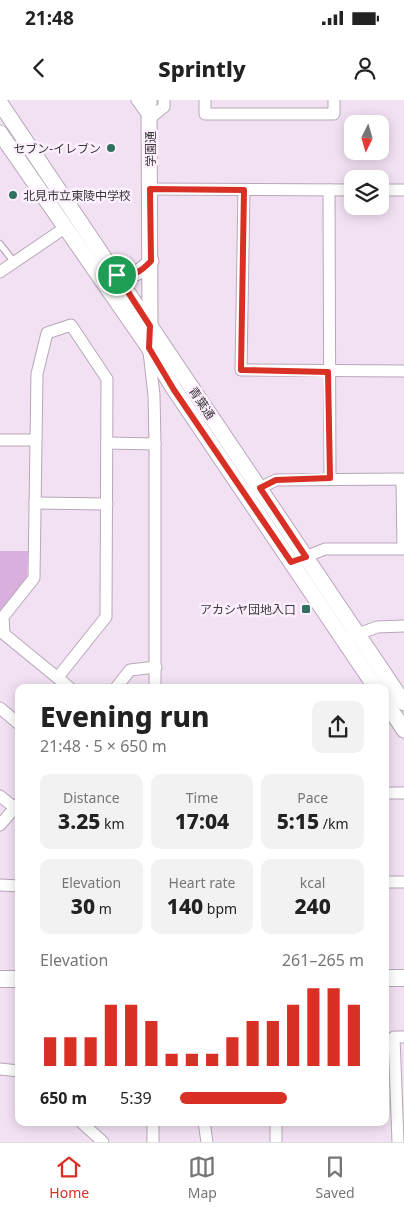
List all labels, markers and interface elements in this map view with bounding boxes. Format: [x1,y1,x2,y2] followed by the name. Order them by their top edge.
[25,5,74,31] text: 21:48
[158,53,246,83] text: Sprintly
[25,54,53,82] icon: back
[351,54,379,82] icon: person
[344,115,389,160] north arrow
[344,115,389,215] map controls
[142,131,159,167] street label: 学園通
[13,140,101,157] place label: セブン-イレブン
[105,142,117,154] marker: セブン-イレブン
[344,170,389,215] button: layers
[23,187,131,204] place label: 北見市立東陵中学校
[7,189,19,201] marker: 北見市立東陵中学校
[96,254,138,296] pin
[103,261,131,289] icon: arrive
[185,383,219,423] street label: 青葉通
[200,601,296,618] place label: アカシヤ団地入口
[300,603,312,615] marker: アカシヤ団地入口
[40,697,209,735] text: Evening run
[312,701,364,753] button: share
[40,735,167,757] text: 21:48 · 5 × 650 m
[63,788,120,807] text: Distance
[186,788,218,807] text: Time
[297,788,328,807] text: Pace
[58,807,100,835] text: 3.25
[175,807,229,835] text: 17:04
[277,807,319,835] text: 5:15
[100,814,125,833] text: km
[319,814,349,833] text: /km
[61,873,121,892] text: Elevation
[169,873,235,892] text: Heart rate
[300,873,325,892] text: kcal
[71,892,95,920] text: 30
[167,892,203,920] text: 140
[294,892,331,920] text: 240
[95,899,112,918] text: m
[203,899,237,918] text: bpm
[40,949,108,971] text: Elevation
[282,949,364,971] text: 261–265 m
[40,1087,87,1109] text: 650 m
[120,1087,152,1109] text: 5:39
[49,1153,89,1202] tab: Home
[188,1153,217,1202] tab: Map
[316,1153,355,1202] tab: Saved

